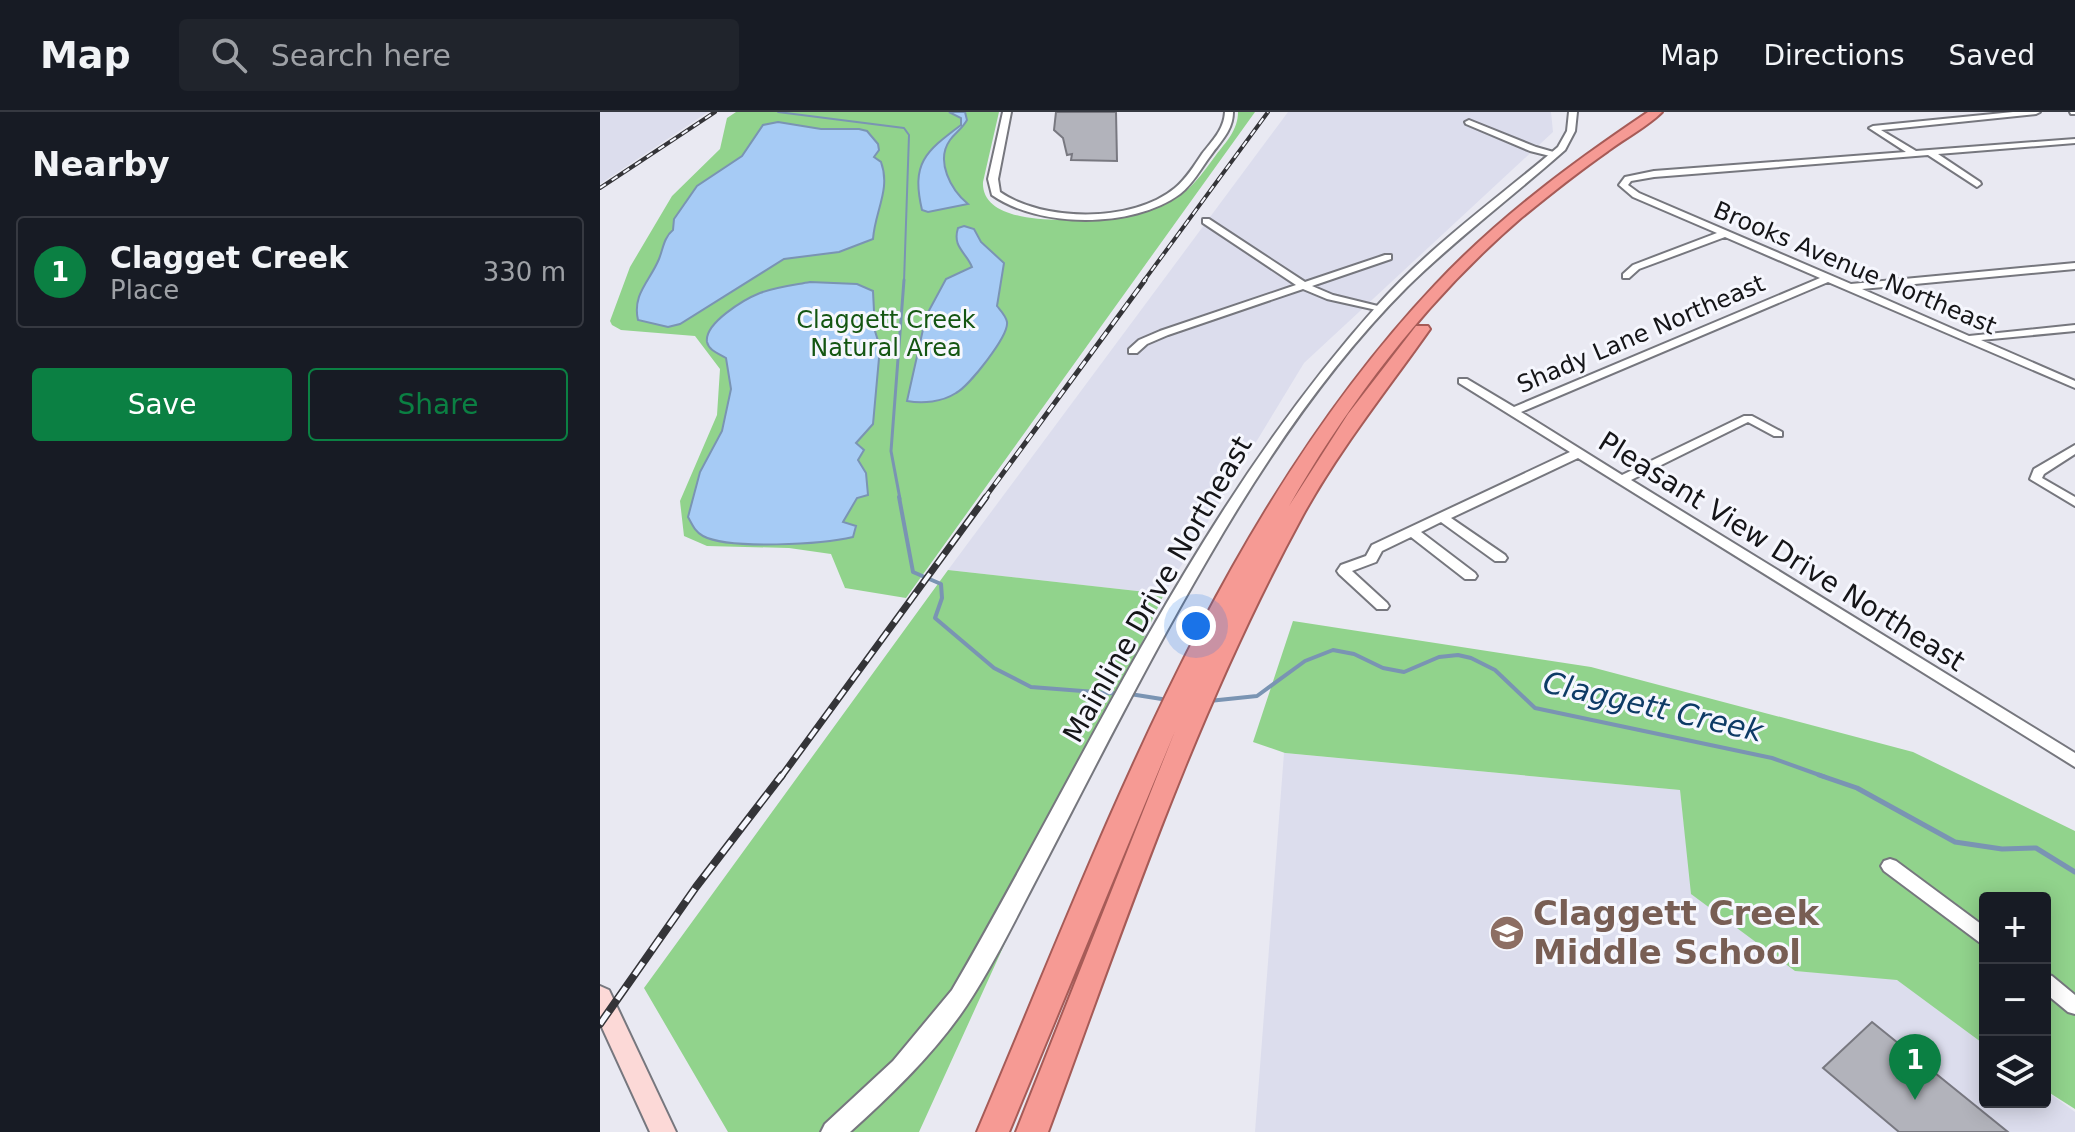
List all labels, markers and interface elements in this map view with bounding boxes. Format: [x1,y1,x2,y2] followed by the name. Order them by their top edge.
[179,19,739,91] search box
[40,33,131,77] text: Map
[207,33,251,77] icon: search
[271,38,451,73] text: Search here
[1660,39,1719,72] text: Map
[1763,39,1904,72] text: Directions
[1948,39,2035,72] text: Saved
[32,144,170,184] text: Nearby
[1709,196,2001,340] street label: Brooks Avenue Northeast
[110,240,348,275] text: Clagget Creek
[51,257,69,287] text: 1
[483,257,566,287] text: 330 m
[1513,269,1769,399] street label: Shady Lane Northeast
[110,275,179,305] text: Place
[796,306,976,362] park label: Claggett Creek Natural Area
[32,368,292,441] button: Save
[308,368,568,441] button: Share
[1593,425,1971,678] street label: Pleasant View Drive Northeast
[1056,430,1259,748] street label: Mainline Drive Northeast
[1176,606,1216,646] your location
[1540,664,1768,749] water label: Claggett Creek
[1979,892,2051,1108] map controls
[1979,892,2051,964] button: +
[1533,893,1820,972] place label: Claggett Creek Middle School
[1488,914,1526,952] school or university icon: Claggett Creek Middle School
[1979,964,2051,1036] button: −
[1889,1034,1941,1100] pin: 1
[1979,1036,2051,1108] button: layers

